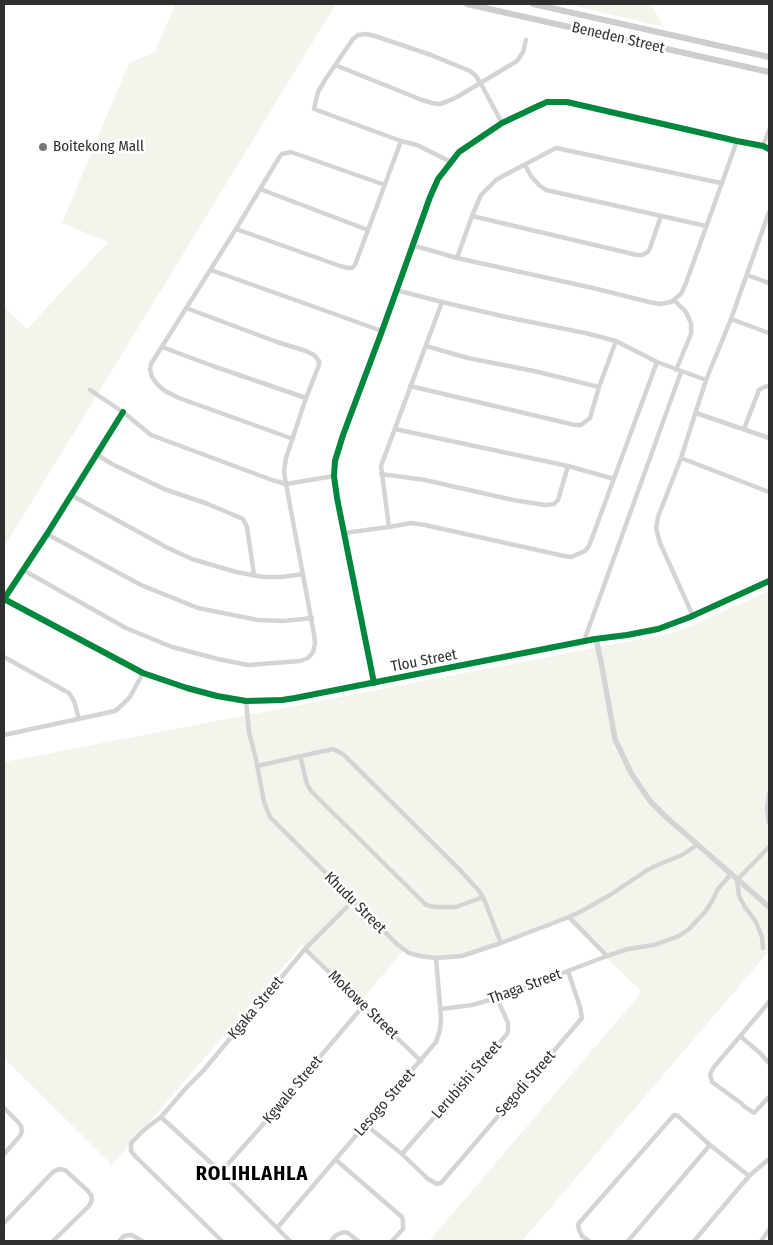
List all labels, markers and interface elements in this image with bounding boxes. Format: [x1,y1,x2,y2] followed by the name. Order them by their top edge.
[570,19,666,57] street label: Beneden Street
[53,138,144,156] place label: Boitekong Mall
[37,141,49,153] marker: Boitekong Mall
[389,646,459,676] street label: Tlou Street
[320,868,390,938] street label: Khudu Street
[486,965,564,1009] street label: Thaga Street
[324,967,402,1043] street label: Mokowe Street
[225,973,287,1043] street label: Kgaka Street
[428,1037,506,1123] street label: Lerubishi Street
[492,1047,560,1121] street label: Segodi Street
[259,1052,327,1128] street label: Kgwale Street
[351,1066,419,1140] street label: Lesogo Street
[194,1162,310,1186] district label: ROLIHLAHLA

